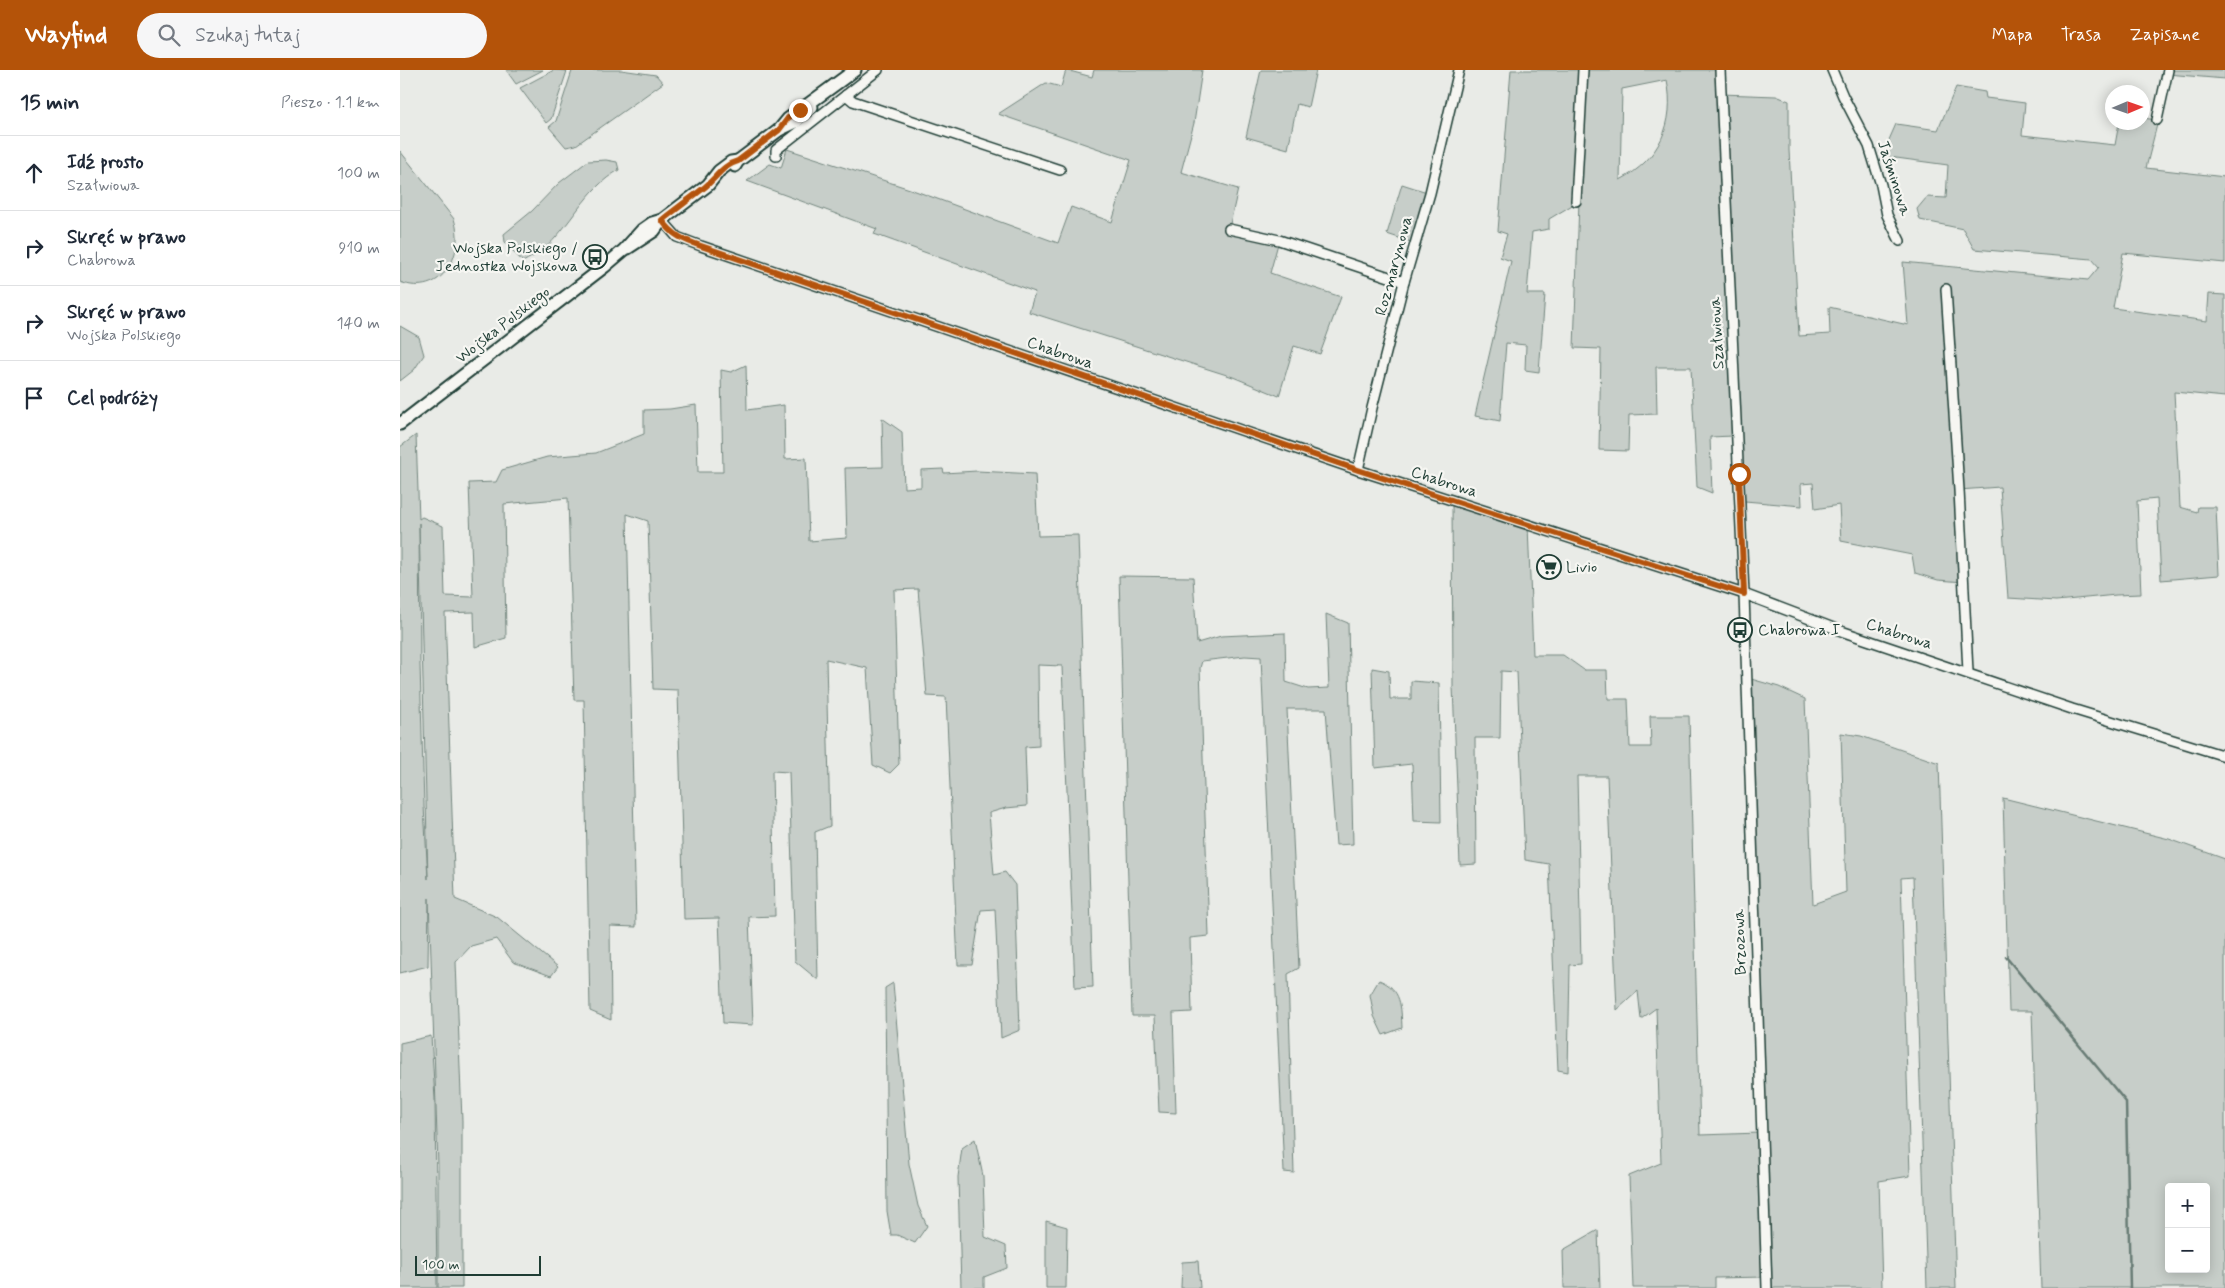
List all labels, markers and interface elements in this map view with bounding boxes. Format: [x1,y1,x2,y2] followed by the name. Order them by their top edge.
[137,13,487,58] search box
[25,20,107,51] text: Wayfind
[155,21,183,49] icon: search
[195,23,300,48] text: Szukaj tutaj
[1992,23,2033,47] text: Mapa
[2061,23,2101,47] text: Trasa
[2129,23,2200,47] text: Zapisane
[2105,85,2150,130] north arrow
[20,89,80,117] text: 15 min
[281,92,380,113] text: Pieszo · 1.1 km
[789,99,812,122] route end
[1872,138,1916,219] street label: Jaśminowa
[67,150,144,175] text: Idź prosto
[20,159,48,187] icon: ahead
[337,163,380,184] text: 100 m
[67,175,139,196] text: Szałwiowa
[1371,214,1417,318] street label: Rozmarynowa
[67,225,186,250] text: Skręć w prawo
[20,234,48,262] icon: right
[339,238,380,259] text: 910 m
[435,238,578,277] place label: Wojska Polskiego / Jednostka Wojskowa
[582,244,608,270] bus stop icon: Wojska Polskiego / Jednostka Wojskowa
[67,250,136,271] text: Chabrowa
[452,282,555,369] street label: Wojska Polskiego
[1705,296,1729,370] street label: Szałwiowa
[67,300,186,325] text: Skręć w prawo
[20,309,48,337] icon: right
[336,313,380,334] text: 140 m
[67,325,181,346] text: Wojska Polskiego
[1024,332,1096,374] street label: Chabrowa
[20,384,48,412] icon: arrive
[67,386,158,411] text: Cel podróży
[1408,461,1480,503] street label: Chabrowa
[1728,463,1751,486] route start
[1536,554,1562,580] supermarket icon: Livio
[1566,557,1597,578] place label: Livio
[1863,613,1935,655] street label: Chabrowa
[1727,617,1753,643] bus stop icon: Chabrowa I
[1758,620,1840,641] place label: Chabrowa I
[1728,908,1752,975] street label: Brzozowa
[2165,1183,2210,1273] map controls
[2165,1183,2210,1228] button: +
[2165,1228,2210,1273] button: −
[415,1253,541,1276] scale bar
[422,1256,460,1274] text: 100 m

